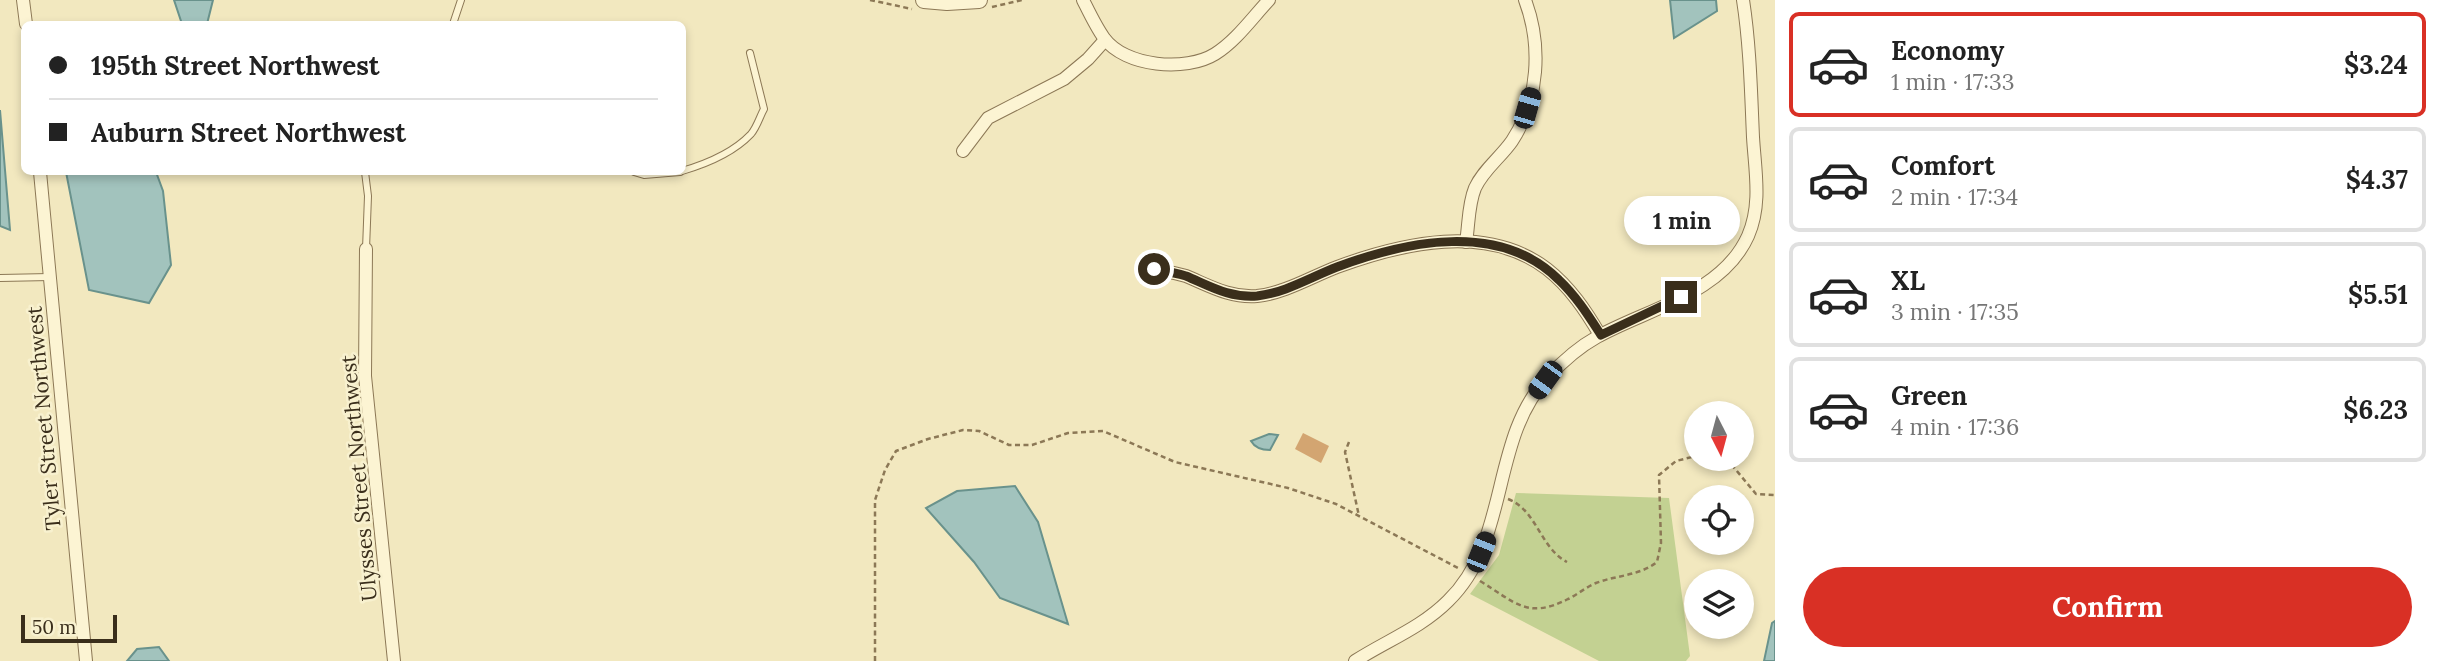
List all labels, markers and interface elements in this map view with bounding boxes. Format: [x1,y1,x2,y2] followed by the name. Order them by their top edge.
[1807,33,1870,96] icon: car
[1891,34,2004,67] text: Economy
[2344,48,2408,81] text: $3.24
[91,49,380,82] text: 195th Street Northwest
[1891,67,2015,96] text: 1 min · 17:33
[1512,85,1543,131] car
[91,116,406,149] text: Auburn Street Northwest
[1807,148,1870,211] icon: car
[1891,149,1995,182] text: Comfort
[2346,163,2408,196] text: $4.37
[1891,182,2018,211] text: 2 min · 17:34
[1623,196,1739,244] callout: 1 min
[1653,206,1711,235] text: 1 min
[1138,253,1170,285] route start
[1807,263,1870,326] icon: car
[1891,264,1925,297] text: XL
[2348,278,2408,311] text: $5.51
[1665,281,1697,313] route end
[1891,297,2019,326] text: 3 min · 17:35
[20,304,67,531] street label: Tyler Street Northwest
[334,353,383,602] street label: Ulysses Street Northwest
[1525,357,1566,403] car
[1807,378,1870,441] icon: car
[1891,379,1967,412] text: Green
[2343,393,2408,426] text: $6.23
[1684,401,1754,471] north arrow
[1684,401,1754,639] map controls
[1891,412,2019,441] text: 4 min · 17:36
[1684,485,1754,555] button: locate
[1464,529,1499,575] car
[1803,567,2412,647] button: Confirm
[1684,569,1754,639] button: layers
[21,612,117,644] scale bar
[32,615,76,639] text: 50 m

